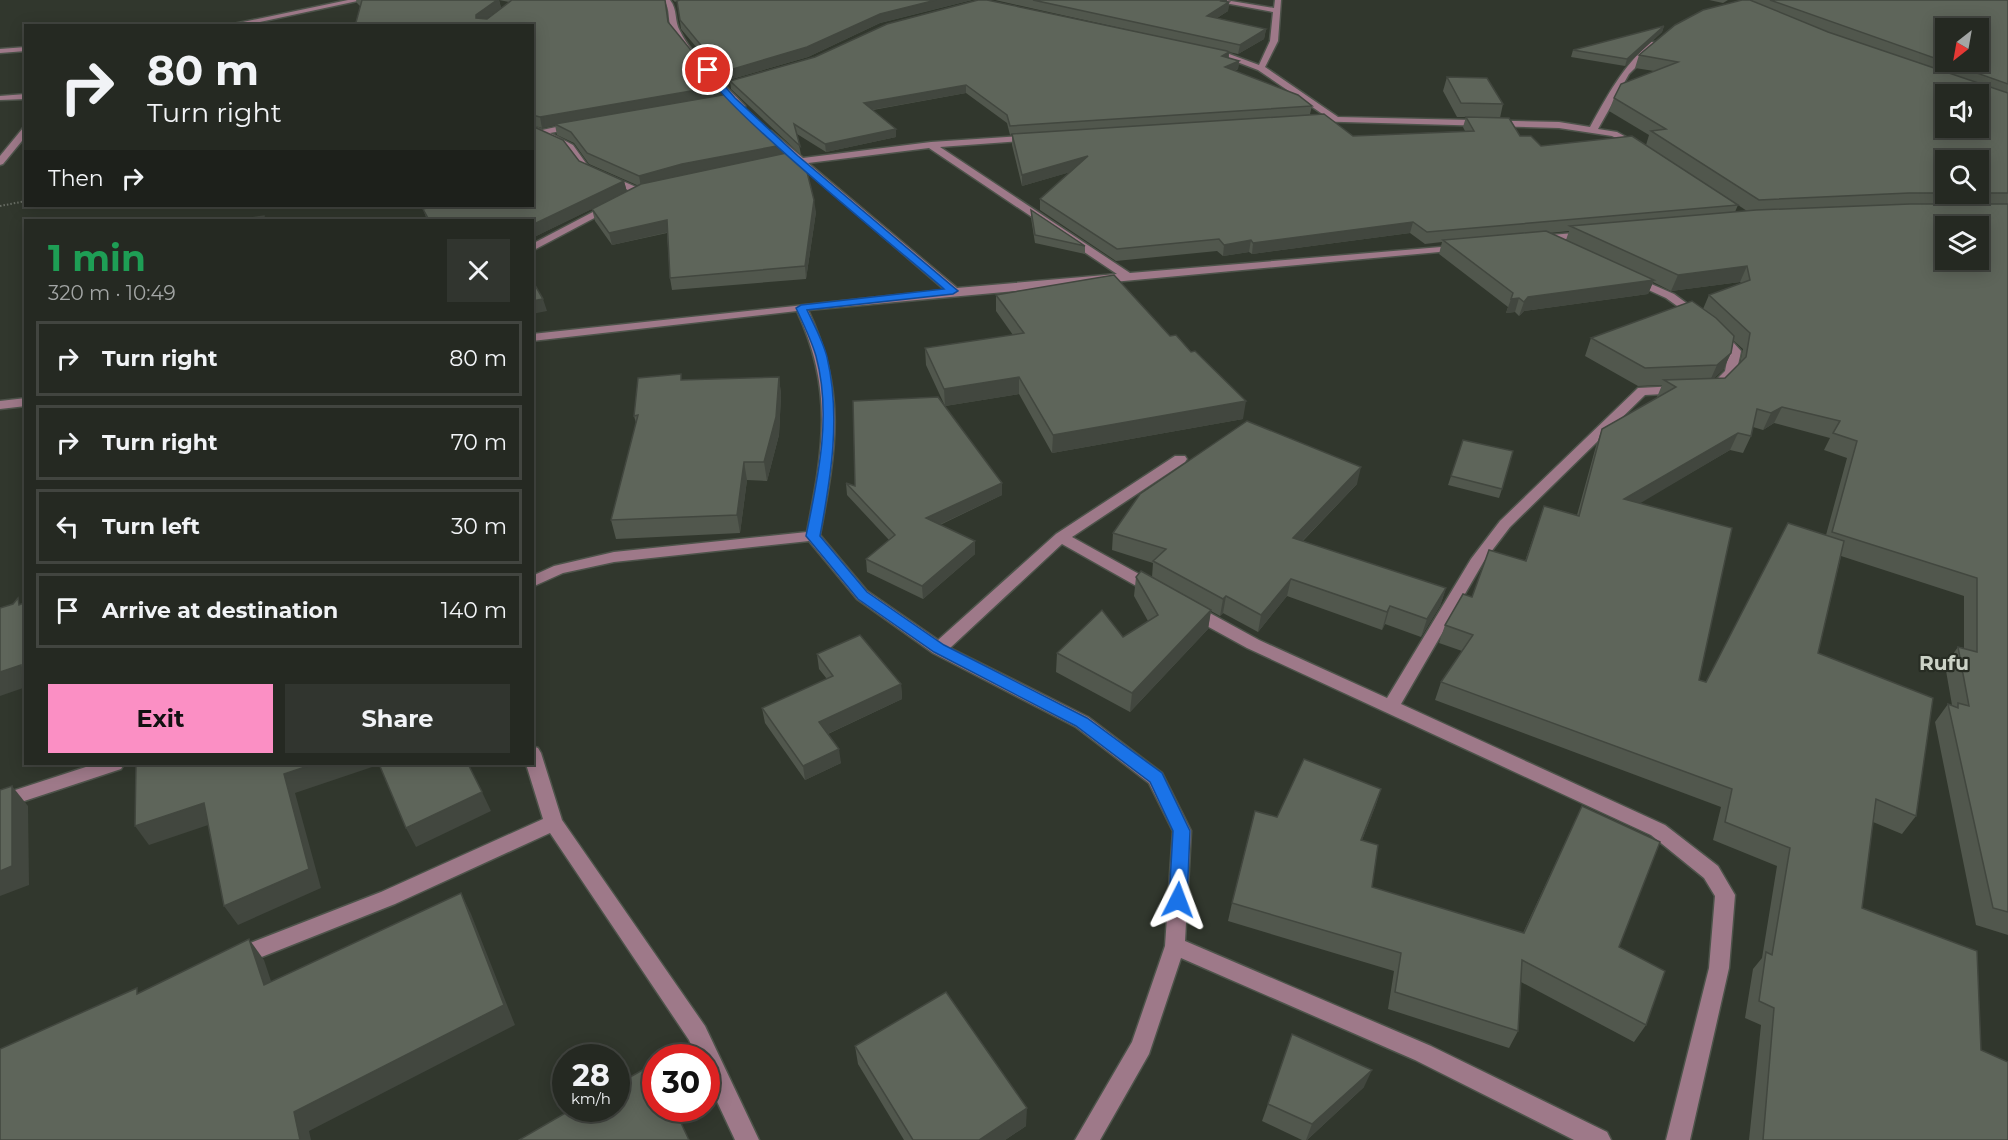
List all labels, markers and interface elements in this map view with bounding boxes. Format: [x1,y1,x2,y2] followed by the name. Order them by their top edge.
[1935,18,1989,72] north arrow
[1935,18,1989,270] map controls
[147,44,259,96] text: 80 m
[682,44,733,95] pin
[48,48,126,126] icon: right
[691,53,724,86] icon: arrive
[1935,84,1989,138] button: sound
[147,96,282,129] text: Turn right
[1935,150,1989,204] button: search
[116,162,149,195] icon: right
[48,165,104,192] text: Then
[1935,216,1989,270] button: layers
[48,236,146,280] text: 1 min
[447,239,510,302] button: close
[48,281,176,305] text: 320 m · 10:49
[51,342,84,375] icon: right
[102,345,217,372] text: Turn right
[449,345,507,372] text: 80 m
[51,426,84,459] icon: right
[102,429,217,456] text: Turn right
[451,429,507,456] text: 70 m
[51,510,84,543] icon: left
[102,513,200,540] text: Turn left
[451,513,507,540] text: 30 m
[51,594,84,627] icon: arrive
[102,597,338,624] text: Arrive at destination
[441,597,507,624] text: 140 m
[1919,651,1969,675] district label: Rufu
[48,684,273,753] button: Exit
[285,684,510,753] button: Share
[1146,868,1210,932] position arrow
[642,1044,720,1122] speed limit sign: 30
[572,1057,610,1094] text: 28
[571,1089,611,1108] text: km/h

